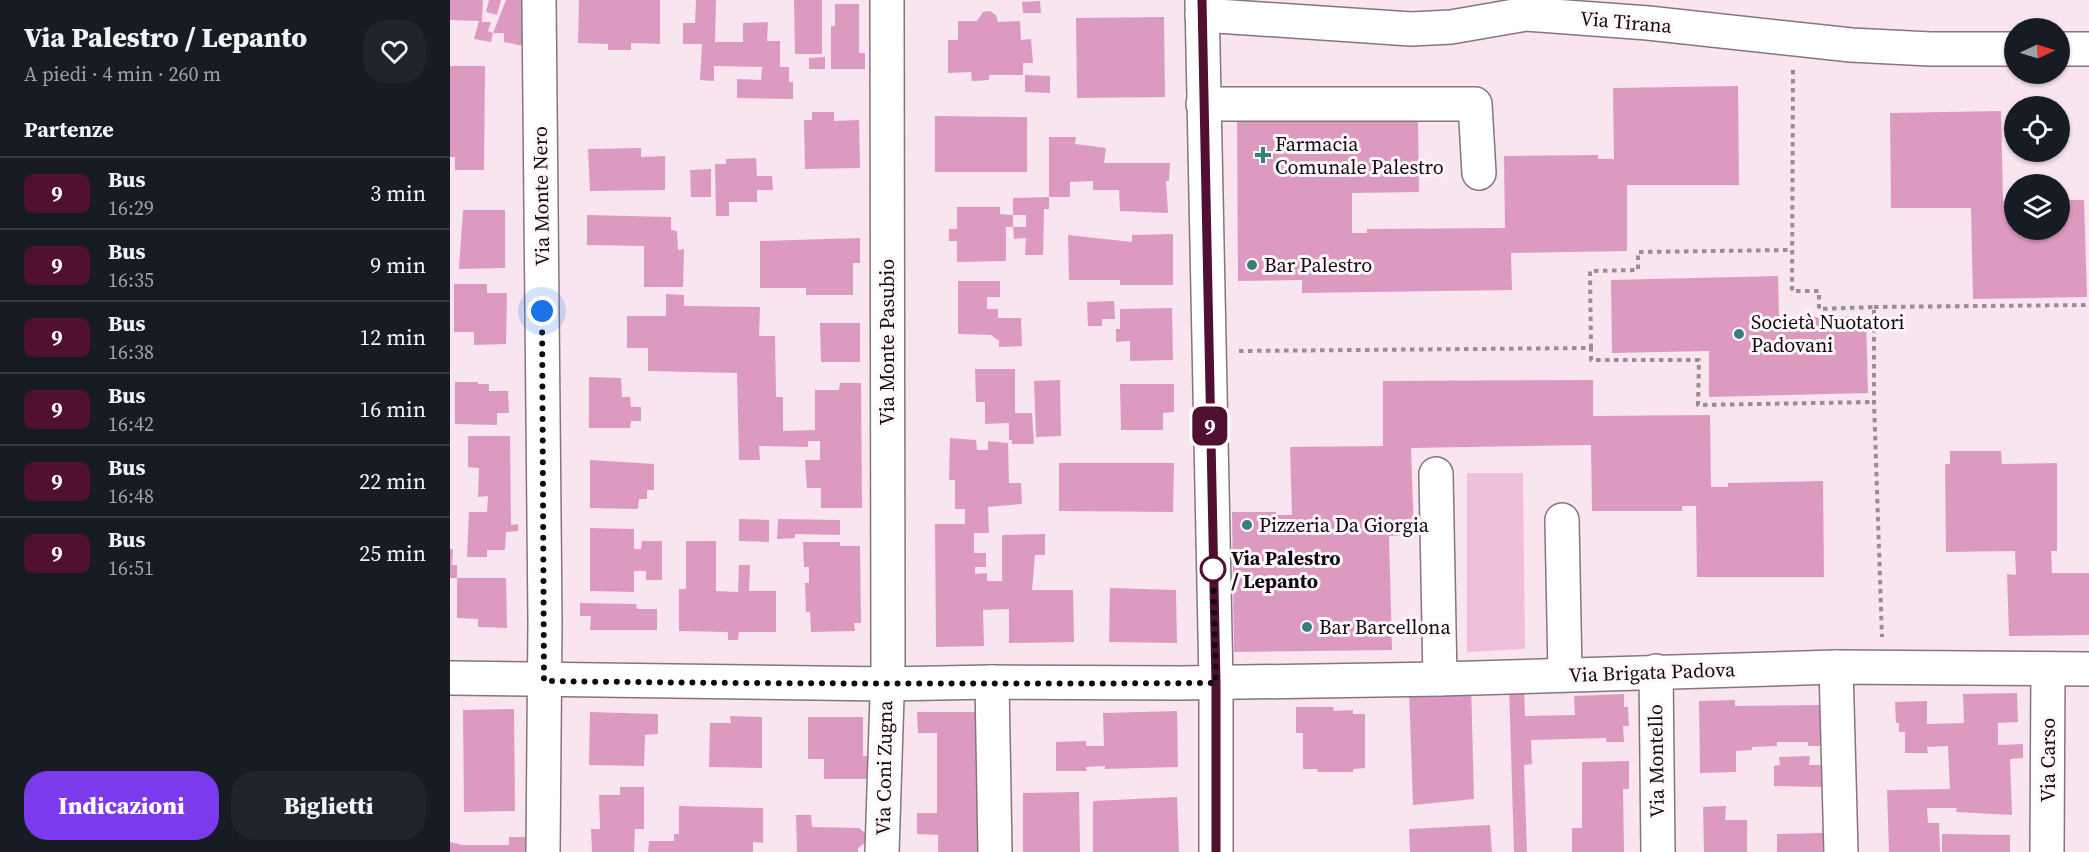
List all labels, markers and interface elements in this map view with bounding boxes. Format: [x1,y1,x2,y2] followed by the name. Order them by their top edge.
[1579,4,1674,40] street label: Via Tirana
[24,18,307,56] text: Via Palestro / Lepanto
[2004,18,2070,84] north arrow
[2004,18,2070,240] map controls
[363,20,426,83] button: heart
[24,60,221,88] text: A piedi · 4 min · 260 m
[2004,96,2070,162] button: locate
[24,114,114,144] text: Partenze
[526,126,556,266] street label: Via Monte Nero
[1275,130,1444,181] place label: Farmacia Comunale Palestro
[1256,148,1270,162] marker: Farmacia Comunale Palestro
[108,164,145,194] text: Bus
[2004,174,2070,240] button: layers
[370,178,426,208] text: 3 min
[51,179,63,208] text: 9
[108,194,154,222] text: 16:29
[108,236,145,266] text: Bus
[370,250,426,280] text: 9 min
[51,251,63,280] text: 9
[1264,251,1372,279] place label: Bar Palestro
[1245,258,1259,272] marker: Bar Palestro
[873,259,901,425] street label: Via Monte Pasubio
[108,266,154,294] text: 16:35
[527,296,557,326] your location
[108,308,145,338] text: Bus
[1751,308,1905,359] place label: Società Nuotatori Padovani
[359,322,426,352] text: 12 min
[51,323,63,352] text: 9
[1732,327,1746,341] marker: Società Nuotatori Padovani
[108,338,154,366] text: 16:38
[108,380,145,410] text: Bus
[359,394,426,424] text: 16 min
[51,395,63,424] text: 9
[1190,406,1230,446] line badge: 9
[108,410,154,438] text: 16:42
[1204,412,1216,441] text: 9
[108,452,145,482] text: Bus
[359,466,426,496] text: 22 min
[51,467,63,496] text: 9
[108,482,154,510] text: 16:48
[1259,511,1430,539] place label: Pizzeria Da Giorgia
[1240,518,1254,532] marker: Pizzeria Da Giorgia
[108,524,145,554] text: Bus
[359,538,426,568] text: 25 min
[51,539,63,568] text: 9
[1231,544,1341,595] place label: Via Palestro / Lepanto
[108,554,154,582] text: 16:51
[1200,556,1226,582] marker: Via Palestro / Lepanto
[1319,613,1451,641] place label: Bar Barcellona
[1300,620,1314,634] marker: Bar Barcellona
[1568,655,1736,689] street label: Via Brigata Padova
[869,699,899,836] street label: Via Coni Zugna
[1641,704,1671,818] street label: Via Montello
[2034,718,2062,802] street label: Via Carso
[24,771,219,840] button: Indicazioni
[231,771,426,840] button: Biglietti

